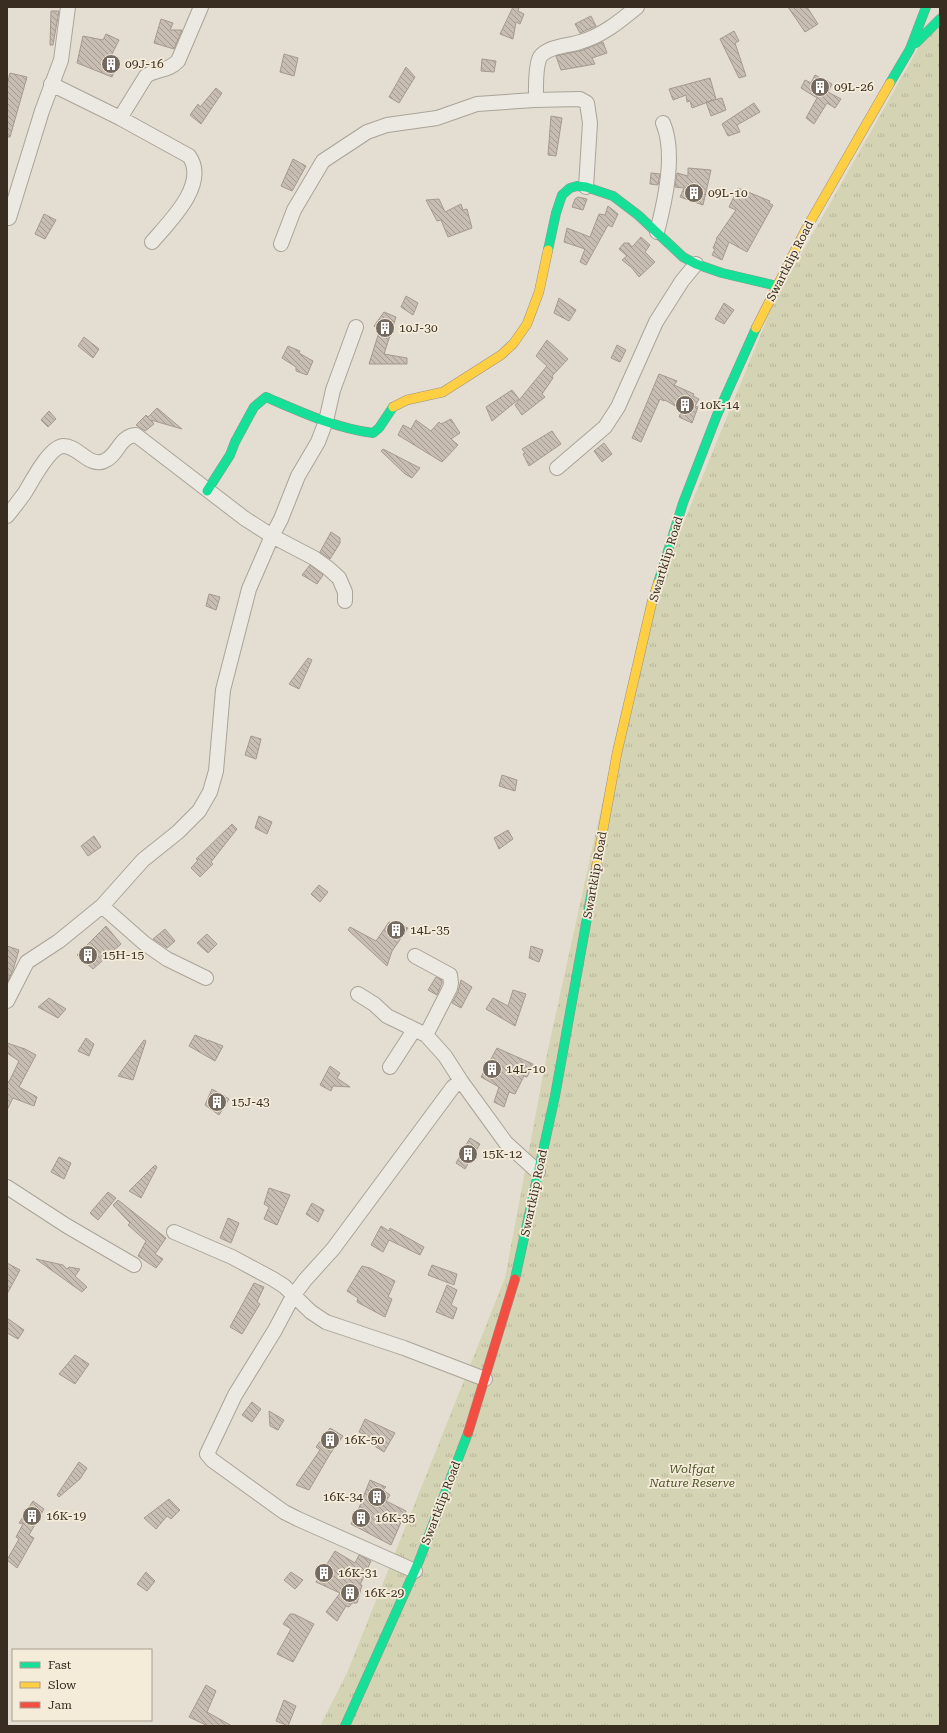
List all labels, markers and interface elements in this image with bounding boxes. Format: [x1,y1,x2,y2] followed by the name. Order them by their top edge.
[100,53,122,75] building icon: 09J-16
[125,57,164,71] place label: 09J-16
[809,76,831,98] building icon: 09L-26
[834,80,874,94] place label: 09L-26
[683,182,705,204] building icon: 09L-10
[708,186,748,200] place label: 09L-10
[764,218,816,304] street label: Swartklip Road
[374,317,396,339] building icon: 10J-30
[399,321,438,335] place label: 10J-30
[674,394,696,416] building icon: 10K-14
[699,398,740,412] place label: 10K-14
[646,514,686,603] street label: Swartklip Road
[580,830,610,920] street label: Swartklip Road
[385,919,407,941] building icon: 14L-35
[410,923,450,937] place label: 14L-35
[77,944,99,966] building icon: 15H-15
[102,948,144,962] place label: 15H-15
[481,1058,503,1080] building icon: 14L-10
[506,1062,546,1076] place label: 14L-10
[206,1091,228,1113] building icon: 15J-43
[231,1095,270,1109] place label: 15J-43
[457,1143,479,1165] building icon: 15K-12
[482,1147,523,1161] place label: 15K-12
[518,1148,550,1238] street label: Swartklip Road
[319,1429,341,1451] building icon: 16K-50
[344,1433,385,1447] place label: 16K-50
[419,1459,464,1547] street label: Swartklip Road
[648,1462,735,1490] park label: Wolfgat Nature Reserve
[366,1486,388,1508] building icon: 16K-34
[323,1490,363,1504] place label: 16K-34
[21,1505,43,1527] building icon: 16K-19
[350,1507,372,1529] building icon: 16K-35
[46,1509,87,1523] place label: 16K-19
[375,1511,416,1525] place label: 16K-35
[313,1562,335,1584] building icon: 16K-31
[338,1566,379,1580] place label: 16K-31
[339,1582,361,1604] building icon: 16K-29
[364,1586,405,1600] place label: 16K-29
[12,1649,152,1721] legend
[48,1658,72,1672] text: Fast
[48,1678,76,1692] text: Slow
[48,1698,72,1712] text: Jam

